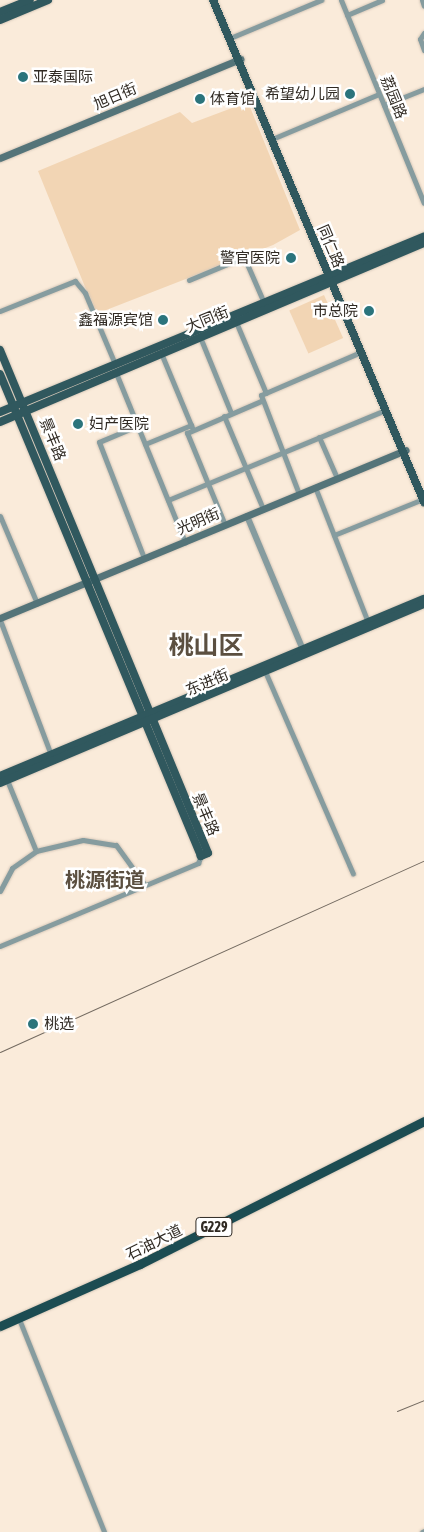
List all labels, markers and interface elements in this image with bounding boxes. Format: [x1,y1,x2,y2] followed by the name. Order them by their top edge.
[33,68,93,86] place label: 亚泰国际
[17,71,29,83] marker: 亚泰国际
[377,73,411,121] street label: 荔园路
[91,79,139,113] street label: 旭日街
[265,85,340,103] place label: 希望幼儿园
[344,88,356,100] marker: 希望幼儿园
[210,90,255,108] place label: 体育馆
[194,93,206,105] marker: 体育馆
[314,222,348,270] street label: 同仁路
[220,249,280,267] place label: 警官医院
[284,251,298,265] marker: 警官医院
[183,302,231,336] street label: 大同街
[313,302,358,320] place label: 市总院
[362,304,376,318] marker: 市总院
[78,311,153,329] place label: 鑫福源宾馆
[157,314,169,326] marker: 鑫福源宾馆
[36,415,70,463] street label: 景丰路
[89,415,149,433] place label: 妇产医院
[71,417,85,431] marker: 妇产医院
[174,504,222,538] street label: 光明街
[169,630,243,660] district label: 桃山区
[183,665,231,699] street label: 东进街
[189,790,223,838] street label: 景丰路
[65,867,145,891] district label: 桃源街道
[44,1015,74,1033] place label: 桃选
[26,1017,40,1031] marker: 桃选
[195,1216,233,1238] road number: G229
[123,1221,185,1263] street label: 石油大道

